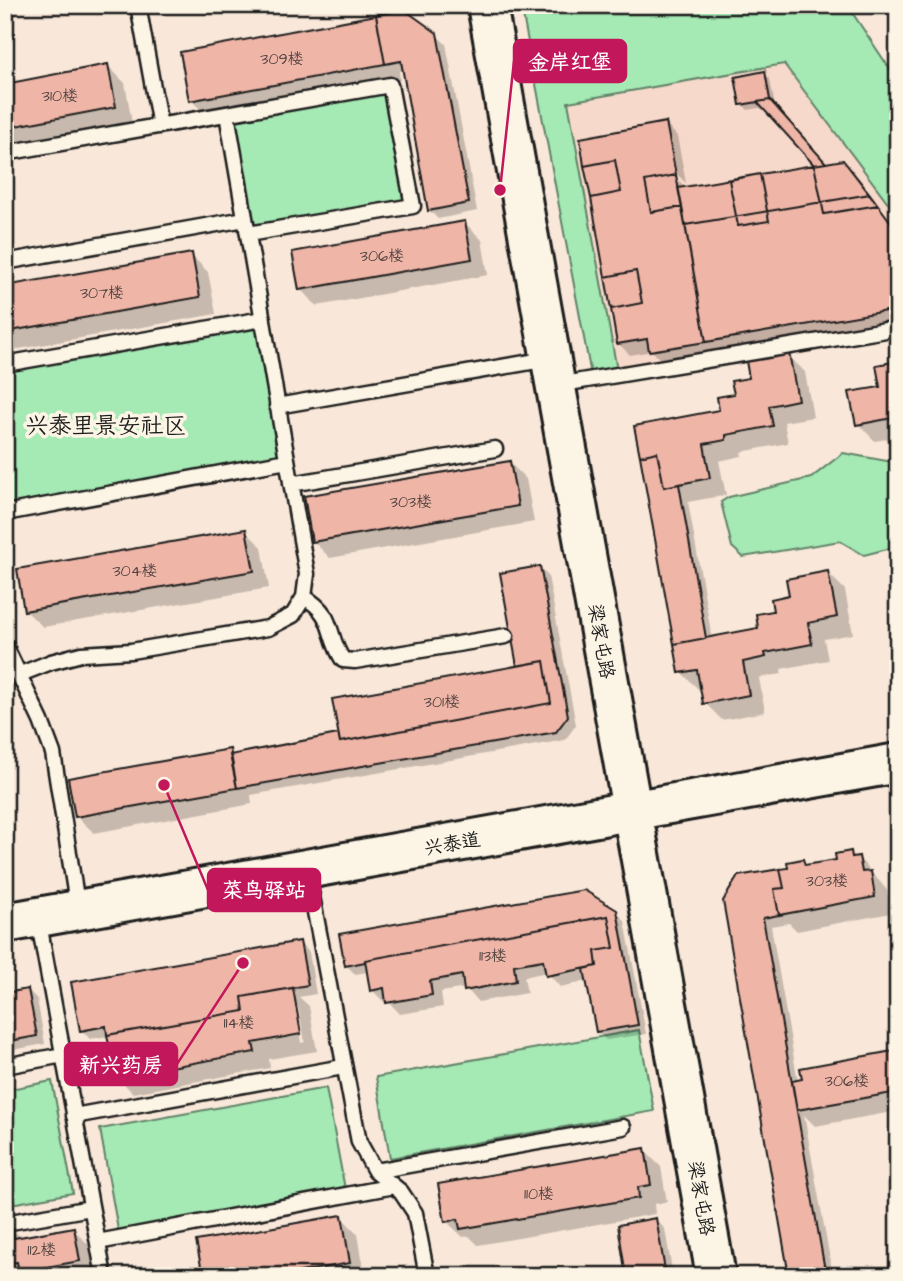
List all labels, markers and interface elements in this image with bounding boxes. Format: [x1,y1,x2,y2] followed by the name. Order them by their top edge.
[514,40,626,82] callout: 金岸红堡
[260,48,304,70] house number: 309楼
[528,48,612,77] text: 金岸红堡
[42,85,78,107] house number: 310楼
[360,245,404,267] house number: 306楼
[80,282,124,304] house number: 307楼
[26,410,187,442] district label: 兴泰里景安社区
[390,491,432,513] house number: 303楼
[112,560,158,582] house number: 304楼
[581,601,620,681] street label: 梁家屯路
[424,691,460,713] house number: 301楼
[422,826,483,863] street label: 兴泰道
[208,869,320,911] callout: 菜鸟驿站
[806,870,848,892] house number: 303楼
[222,876,306,905] text: 菜鸟驿站
[479,945,507,967] house number: 113楼
[224,1012,255,1034] house number: 114楼
[65,1043,177,1085] callout: 新兴药房
[79,1051,163,1080] text: 新兴药房
[825,1070,869,1092] house number: 306楼
[681,1158,720,1238] street label: 梁家屯路
[524,1183,554,1205] house number: 110楼
[27,1239,57,1261] house number: 112楼

